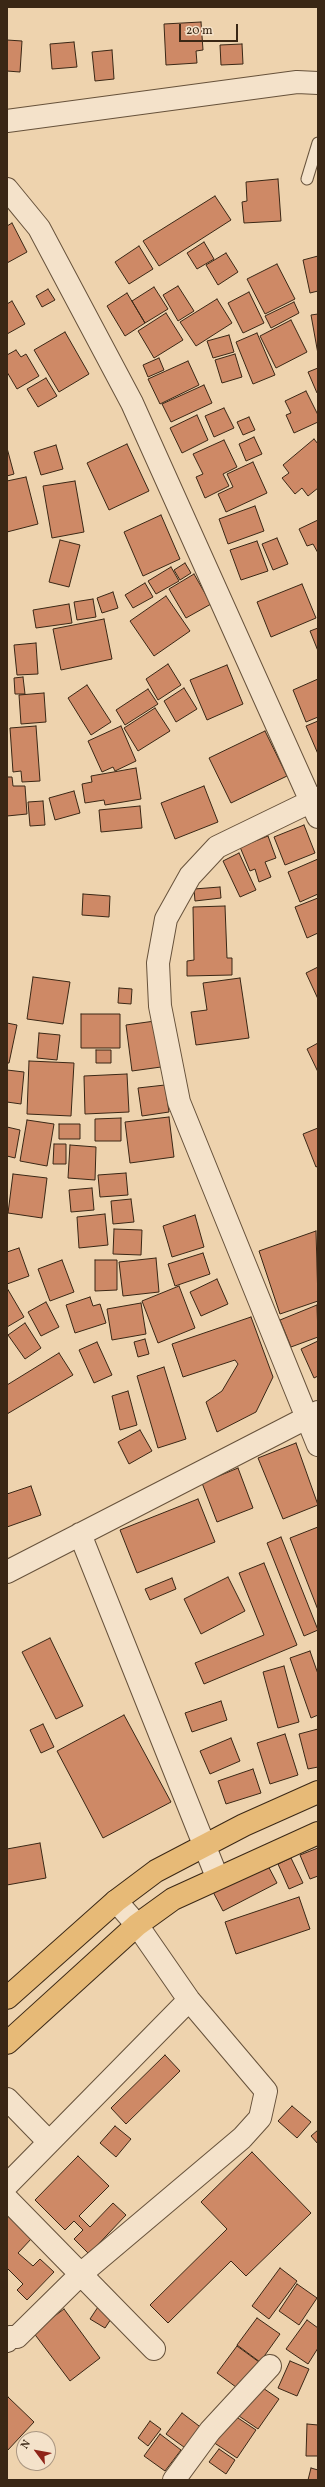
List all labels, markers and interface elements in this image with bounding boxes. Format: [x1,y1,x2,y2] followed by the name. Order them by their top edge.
[181,16,240,42] scale bar
[186,23,213,39] text: 20 m
[16,2431,56,2471] north arrow
[18,2438,35,2452] text: N

